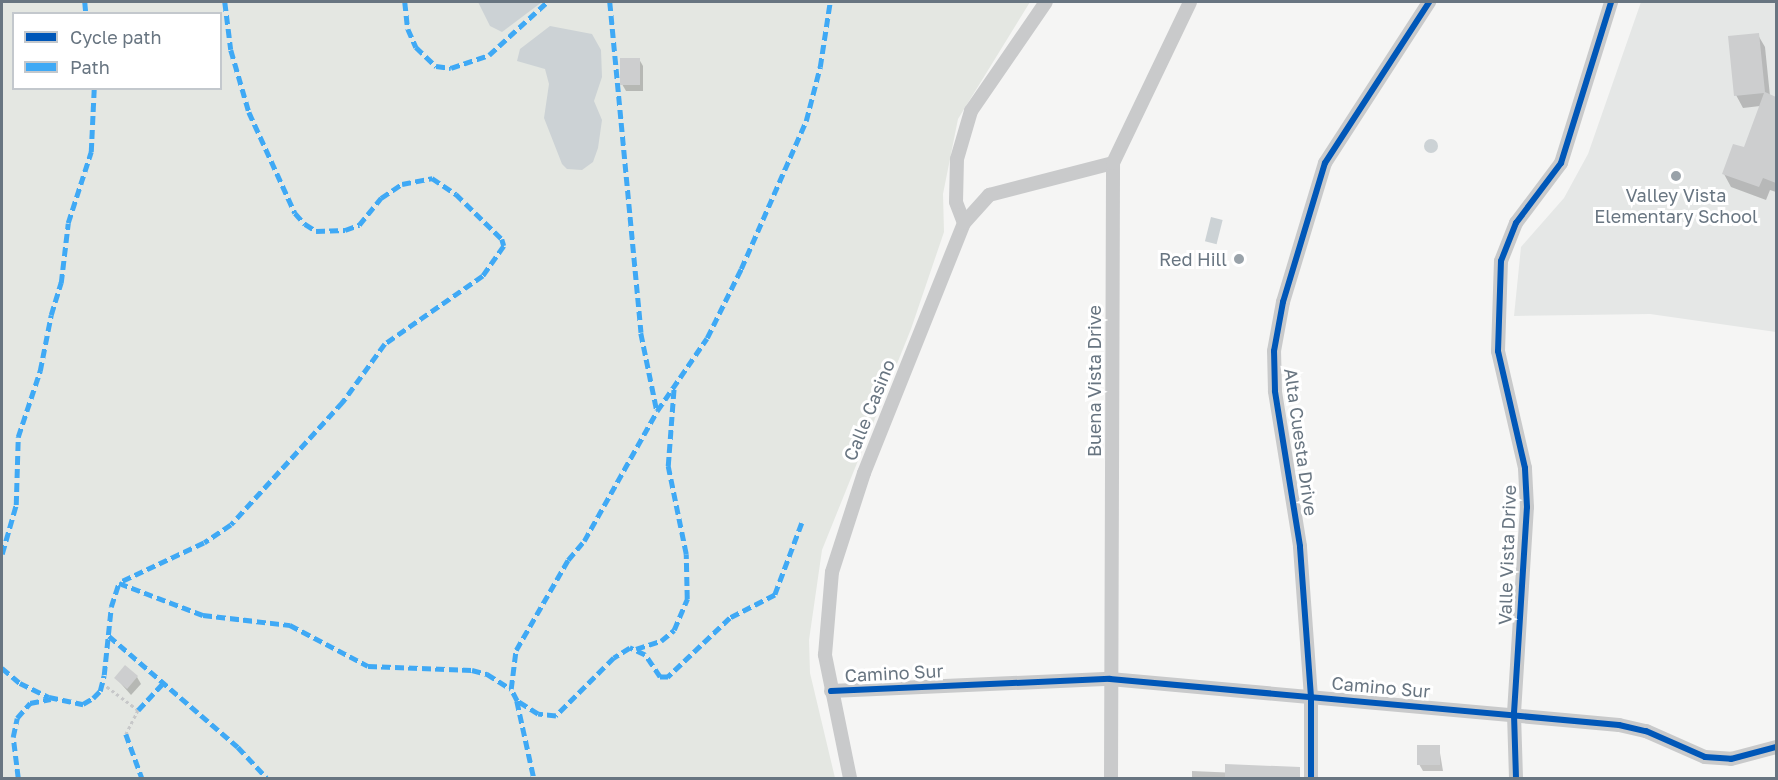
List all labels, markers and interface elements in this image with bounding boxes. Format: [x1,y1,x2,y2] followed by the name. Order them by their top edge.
[12,12,222,90] legend
[70,26,162,48] text: Cycle path
[70,56,110,78] text: Path
[1669,169,1683,183] marker: Valley Vista Elementary School
[1594,185,1758,228] place label: Valley Vista Elementary School
[1159,248,1227,270] place label: Red Hill
[1232,252,1246,266] marker: Red Hill
[1083,305,1105,457] street label: Buena Vista Drive
[839,356,899,464] street label: Calle Casino
[1280,367,1322,517] street label: Alta Cuesta Drive
[1494,485,1520,625] street label: Valle Vista Drive
[844,660,944,686] street label: Camino Sur
[1331,672,1431,702] street label: Camino Sur

